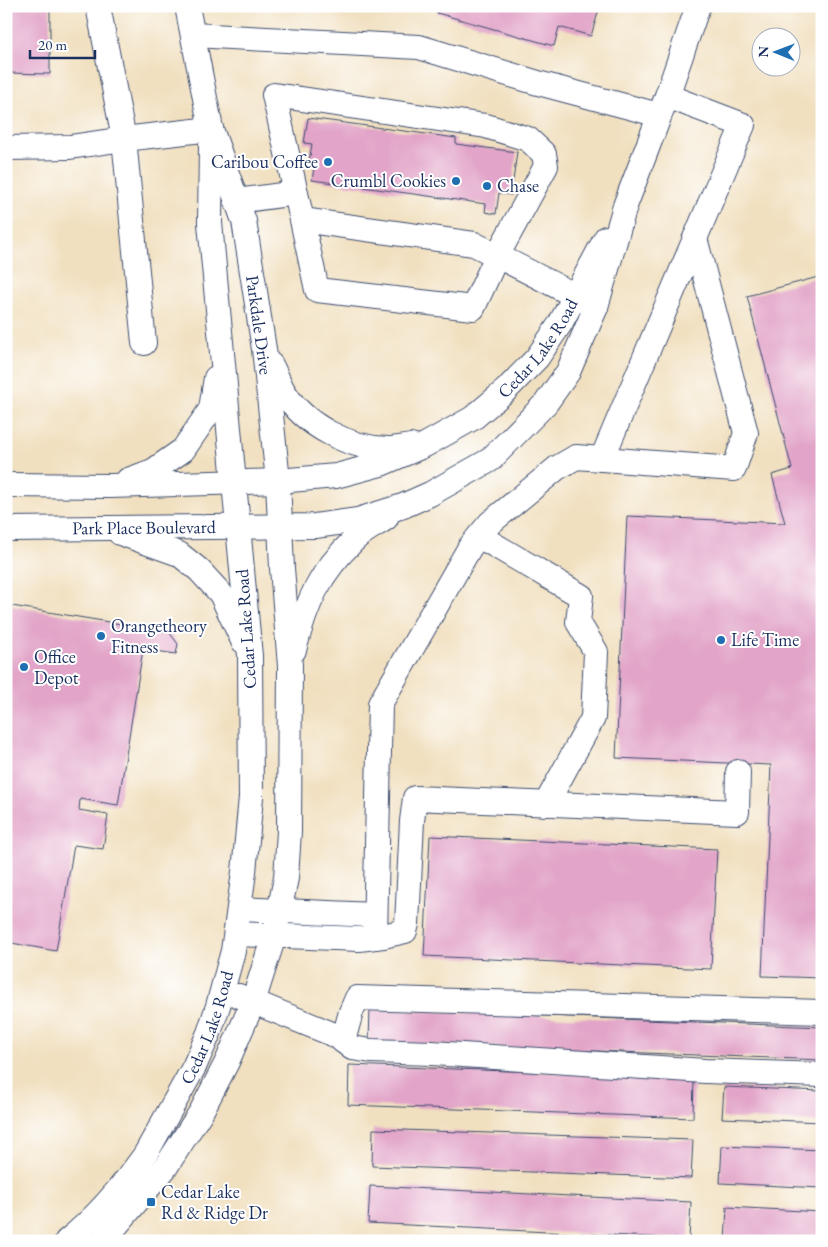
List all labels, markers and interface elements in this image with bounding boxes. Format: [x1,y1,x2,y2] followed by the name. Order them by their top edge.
[30,28,95,60] scale bar
[750,28,800,78] north arrow
[38,35,67,54] text: 20 m
[754,45,772,58] text: N
[211,150,318,173] place label: Caribou Coffee
[322,156,334,168] marker: Caribou Coffee
[331,169,446,192] place label: Crumbl Cookies
[497,174,539,197] place label: Chase
[450,175,462,187] marker: Crumbl Cookies
[481,180,493,192] marker: Chase
[241,274,278,376] street label: Parkdale Drive
[492,294,583,403] street label: Cedar Lake Road
[72,515,217,539] street label: Park Place Boulevard
[230,568,261,690] street label: Cedar Lake Road
[111,614,207,658] place label: Orangetheory Fitness
[731,628,799,651] place label: Life Time
[95,630,107,642] marker: Orangetheory Fitness
[715,634,727,646] marker: Life Time
[34,645,79,689] place label: Office Depot
[18,661,30,673] marker: Office Depot
[175,967,238,1088] street label: Cedar Lake Road
[161,1180,268,1224] place label: Cedar Lake Rd & Ridge Dr
[145,1196,157,1208] marker: Cedar Lake Rd & Ridge Dr

